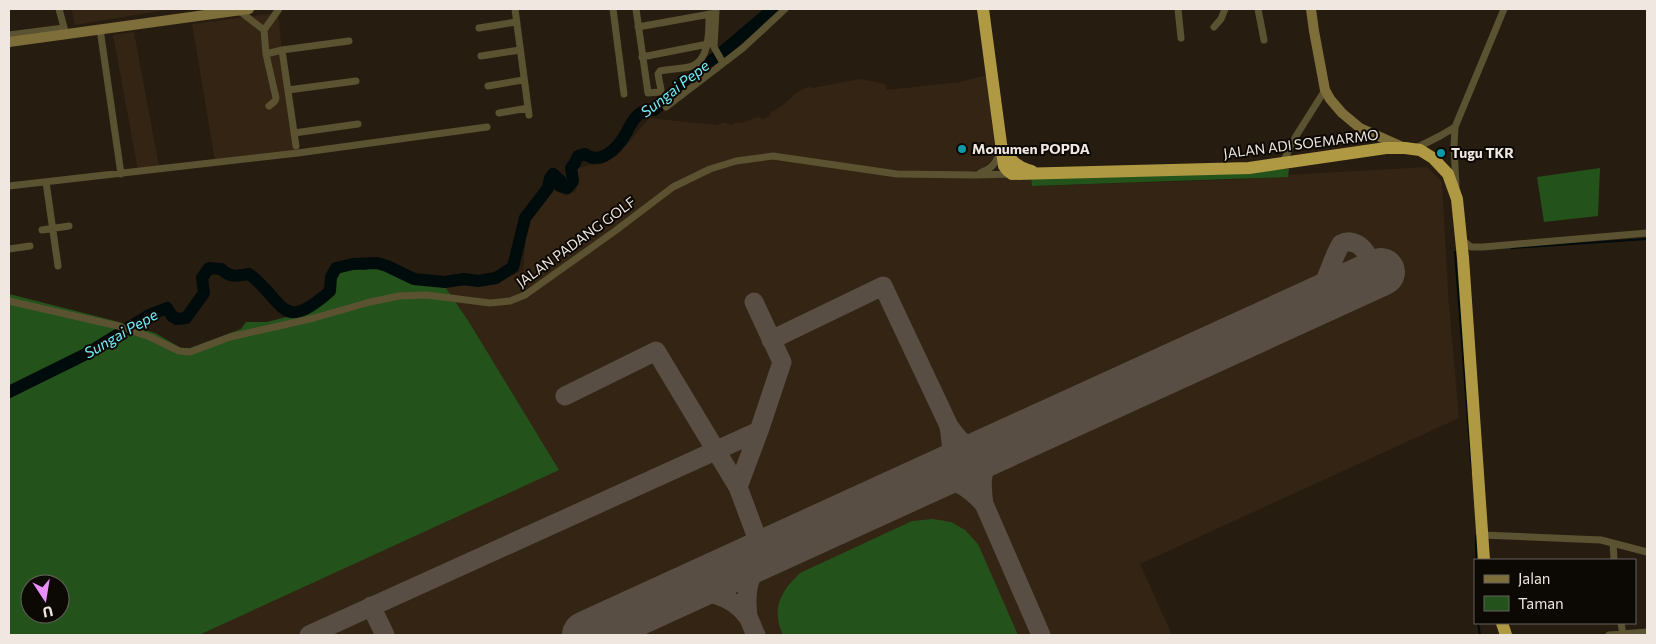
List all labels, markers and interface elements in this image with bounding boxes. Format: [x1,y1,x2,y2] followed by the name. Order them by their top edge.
[636,56,712,121] water label: Sungai Pepe
[1222,126,1379,161] street label: JALAN ADI SOEMARMO
[972,140,1090,157] place label: Monumen POPDA
[956,143,968,155] marker: Monumen POPDA
[1451,144,1514,161] place label: Tugu TKR
[1435,147,1447,159] marker: Tugu TKR
[513,193,639,291] street label: JALAN PADANG GOLF
[80,305,161,361] water label: Sungai Pepe
[1474,559,1636,624] legend
[1518,569,1550,587] text: Jalan
[20,574,70,624] north arrow
[1518,594,1564,612] text: Taman
[41,603,55,622] text: U

